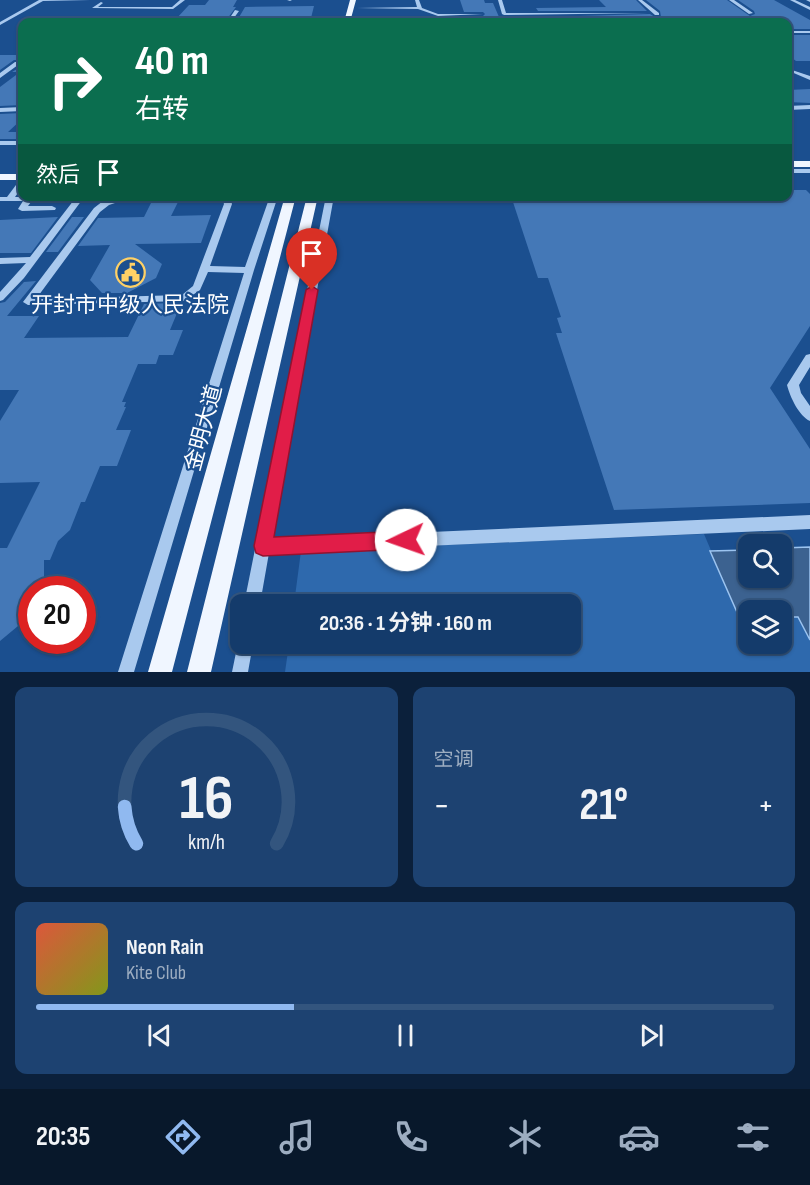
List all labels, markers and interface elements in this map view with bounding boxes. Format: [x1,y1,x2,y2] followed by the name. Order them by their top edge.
[135,36,209,87] text: 40 m
[36,42,114,120] icon: right
[135,94,189,126] text: 右转
[92,156,125,189] icon: arrive
[36,162,80,189] text: 然后
[286,228,337,290] pin
[295,237,328,270] icon: arrive
[114,257,146,289] public building icon: 开封市中级人民法院
[31,292,229,319] place label: 开封市中级人民法院
[180,382,228,474] street label: 金明大道
[374,508,438,572] position arrow
[738,534,792,654] map controls
[738,534,792,588] button: search
[18,576,96,654] speed limit sign: 20
[738,600,792,654] button: layers
[319,610,492,637] text: 20:36 · 1 分钟 · 160 m
[434,748,474,772] text: 空调
[179,762,233,837] text: 16
[579,778,628,833] text: 21°
[434,786,450,826] text: −
[758,786,774,826] text: +
[188,830,225,855] text: km/h
[126,934,204,961] text: Neon Rain
[126,961,186,985] text: Kite Club
[143,1019,176,1052] icon: previous
[389,1019,422,1052] icon: pause
[635,1019,668,1052] icon: next
[162,1116,204,1158] icon: directions
[276,1116,318,1158] icon: music
[390,1116,432,1158] icon: phone
[504,1116,546,1158] icon: climate
[618,1116,660,1158] icon: car
[732,1116,774,1158] icon: filters
[36,1121,90,1153] text: 20:35

